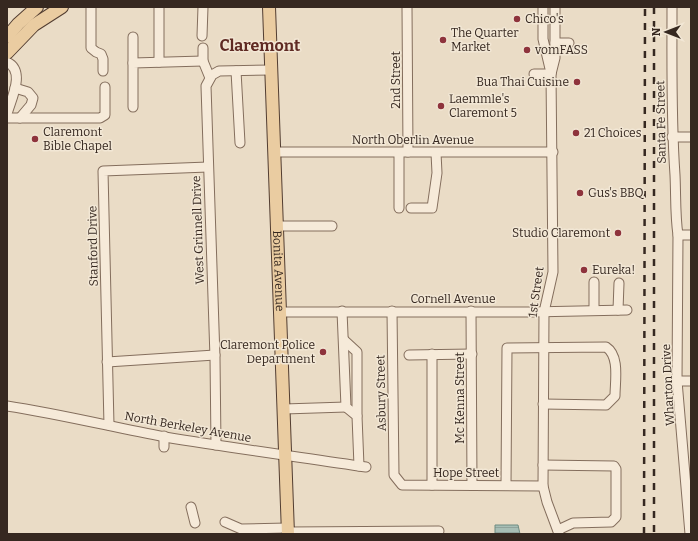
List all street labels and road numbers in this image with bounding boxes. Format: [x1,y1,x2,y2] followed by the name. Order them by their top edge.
[389,51,403,109] street label: 2nd Street
[653,80,669,164] street label: Santa Fe Street
[352,133,474,147] street label: North Oberlin Avenue
[189,175,207,285] street label: West Grinnell Drive
[85,206,101,286] street label: Stanford Drive
[270,230,287,312] street label: Bonita Avenue
[526,265,547,318] street label: 1st Street
[410,292,496,306] street label: Cornell Avenue
[659,344,677,426] street label: Wharton Drive
[453,352,467,444] street label: Mc Kenna Street
[373,354,389,431] street label: Asbury Street
[124,409,252,445] street label: North Berkeley Avenue
[433,466,500,480] street label: Hope Street

